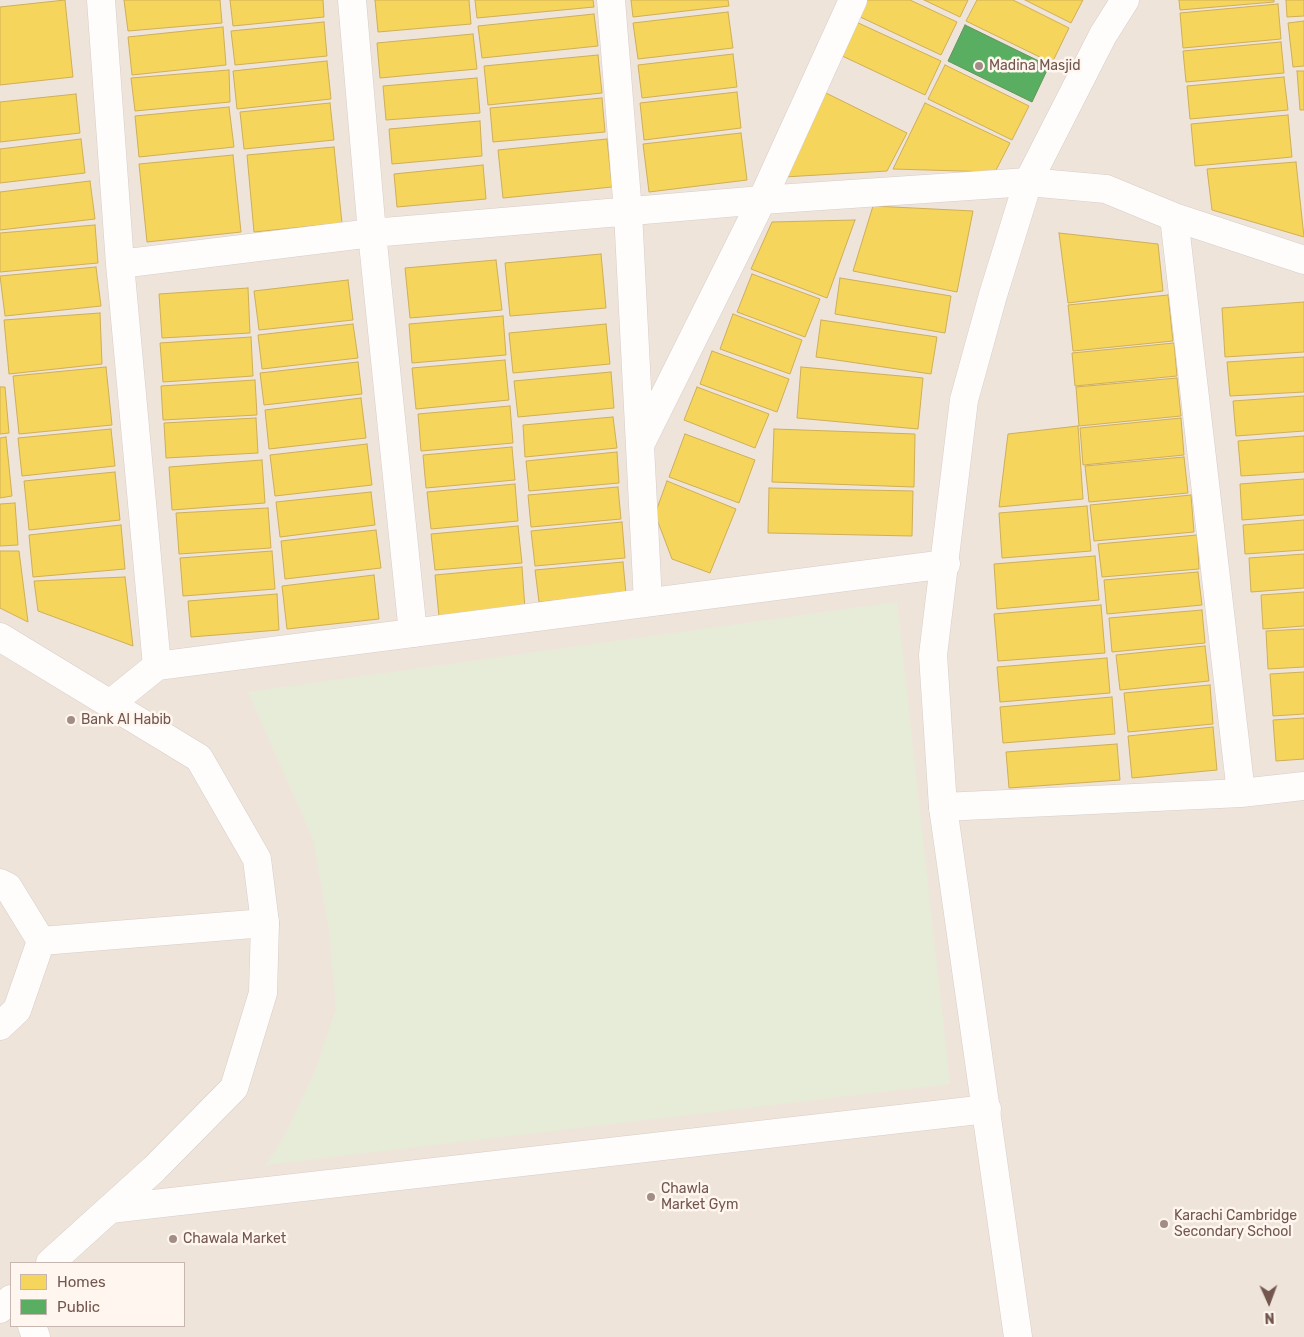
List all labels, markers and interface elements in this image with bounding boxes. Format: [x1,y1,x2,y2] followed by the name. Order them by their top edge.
[989,58,1080,74] place label: Madina Masjid
[973,60,985,72] marker: Madina Masjid
[81,712,171,728] place label: Bank Al Habib
[65,714,77,726] marker: Bank Al Habib
[661,1181,738,1214] place label: Chawla Market Gym
[645,1191,657,1203] marker: Chawla Market Gym
[1174,1208,1297,1240] place label: Karachi Cambridge Secondary School
[1158,1218,1170,1230] marker: Karachi Cambridge Secondary School
[183,1231,286,1247] place label: Chawala Market
[167,1233,179,1245] marker: Chawala Market
[10,1262,185,1327] legend
[57,1273,106,1291] text: Homes
[1244,1277,1294,1327] north arrow
[57,1298,100,1316] text: Public
[1264,1309,1275,1326] text: N

